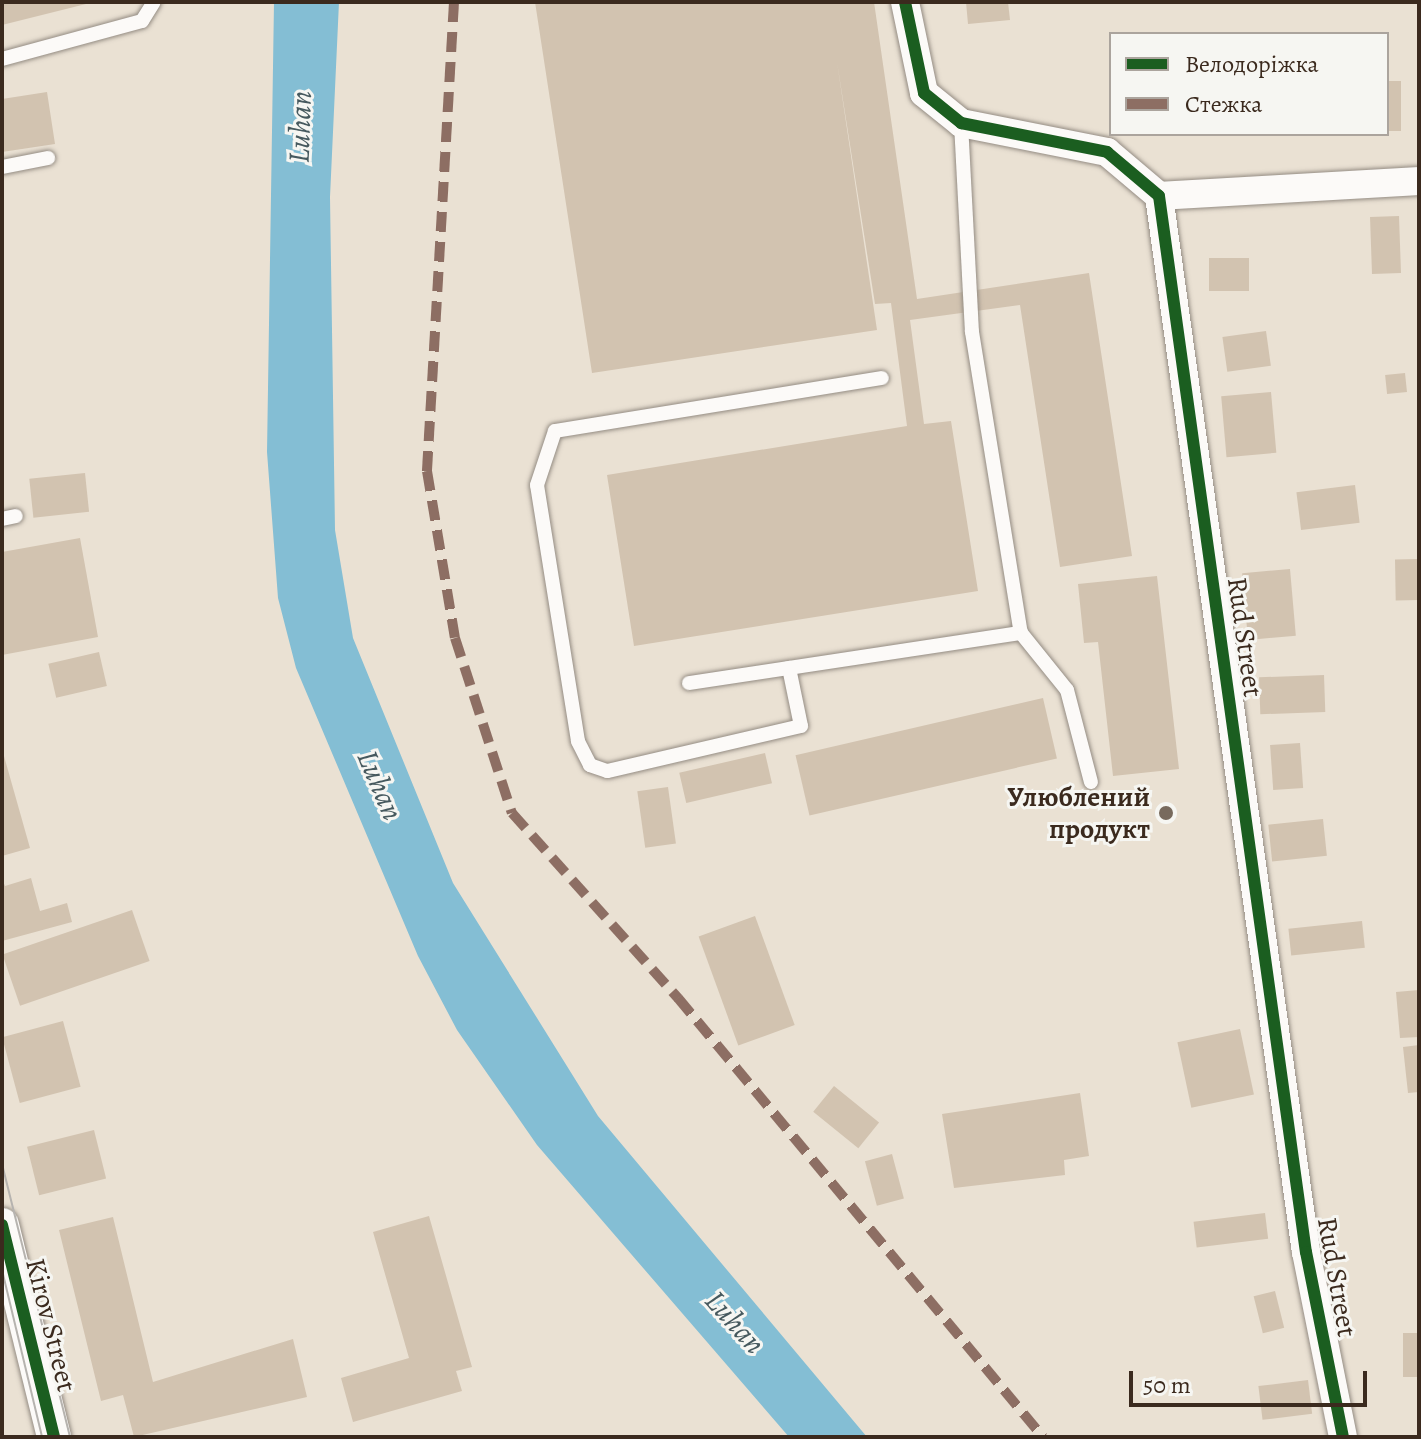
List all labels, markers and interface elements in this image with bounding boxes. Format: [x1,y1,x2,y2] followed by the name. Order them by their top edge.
[1109,32,1389,136] legend
[1185,48,1319,80] text: Велодоріжка
[1185,88,1262,120] text: Стежка
[281,90,319,164] water label: Luhan
[1220,575,1270,699] street label: Rud Street
[349,745,411,825] water label: Luhan
[1007,780,1150,846] place label: Улюблений продукт
[1157,804,1175,822] marker: Улюблений продукт
[1310,1215,1364,1339] street label: Rud Street
[18,1255,84,1395] street label: Kirov Street
[697,1283,773,1361] water label: Luhan
[1133,1355,1371,1405] scale bar
[1143,1369,1191,1401] text: 50 m

